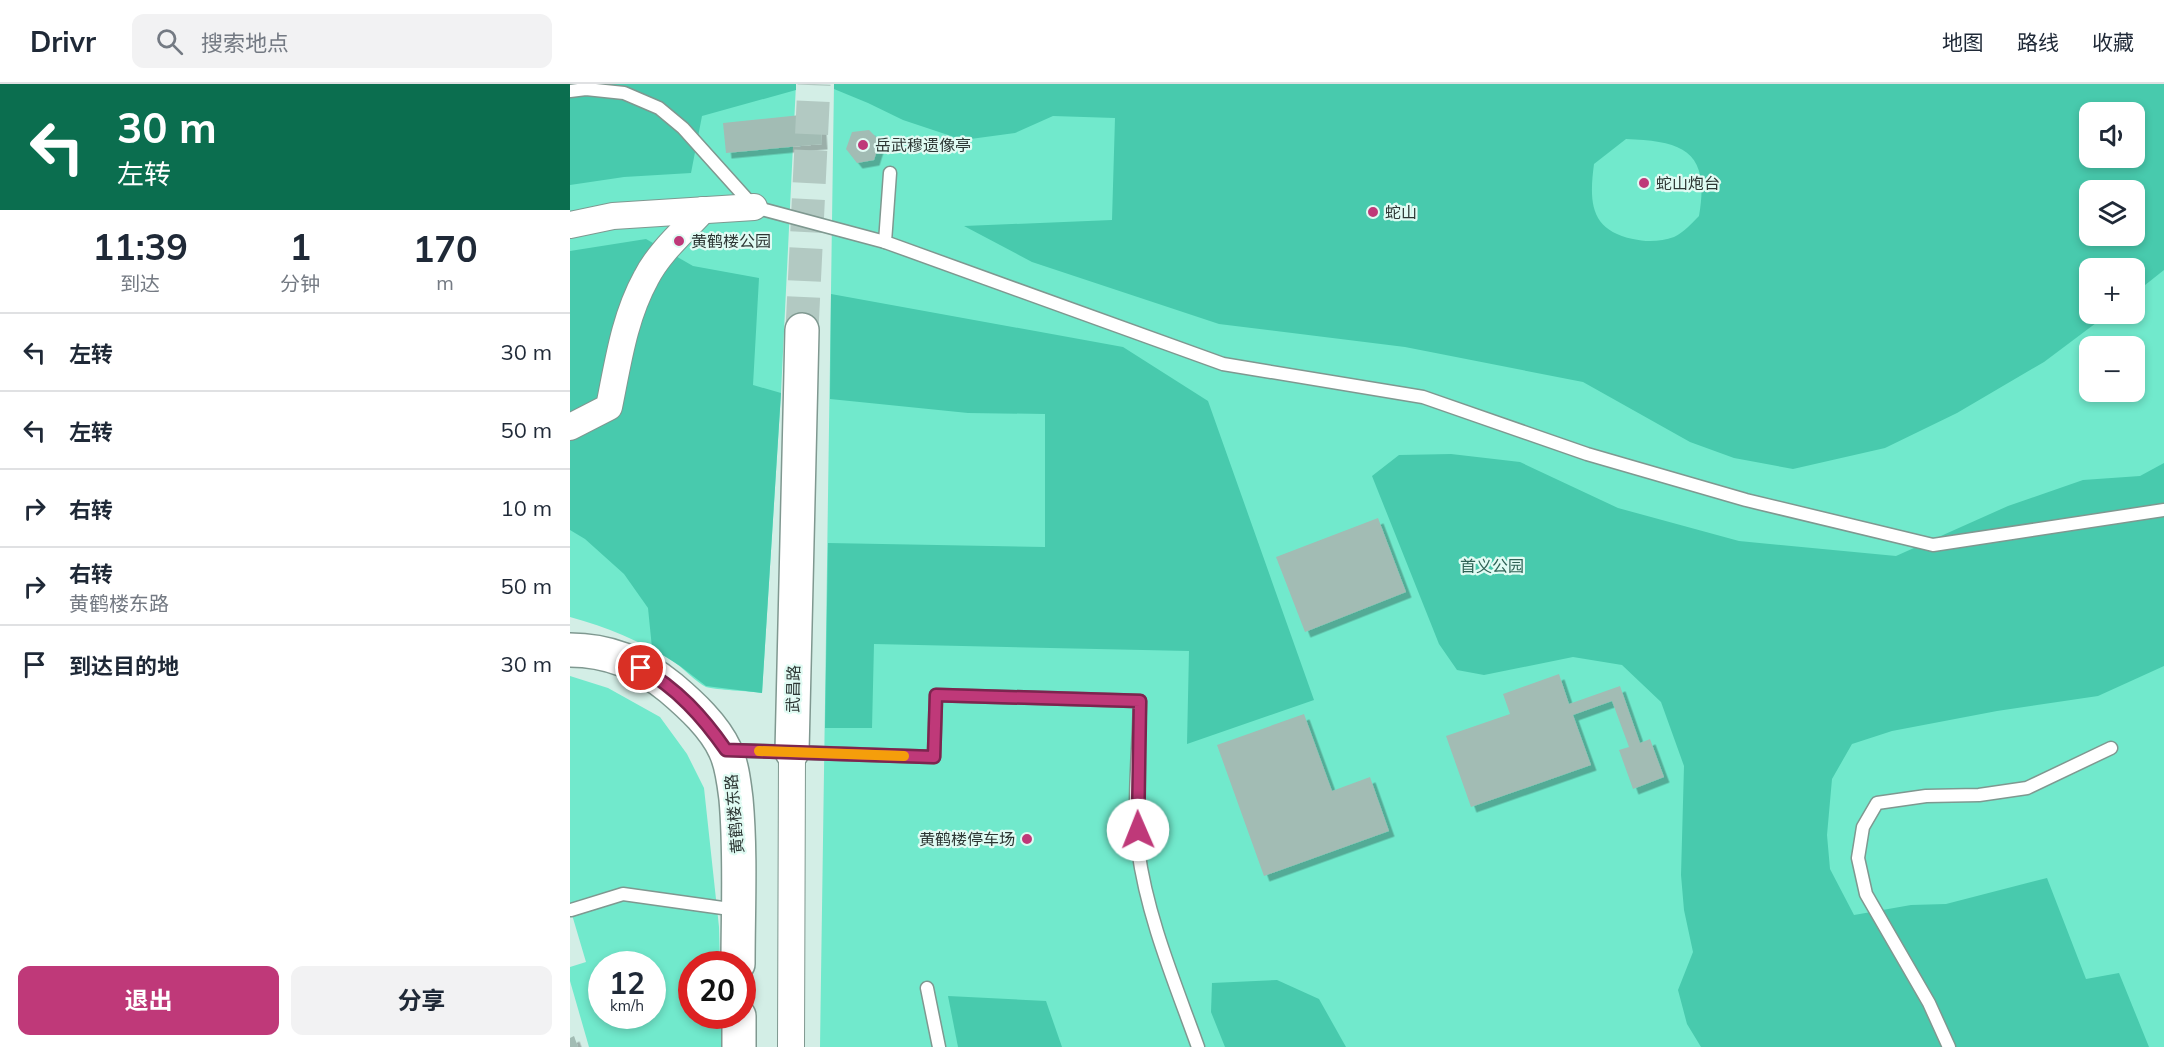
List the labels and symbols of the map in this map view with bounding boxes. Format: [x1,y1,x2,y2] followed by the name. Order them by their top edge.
[875,135,971,155] place label: 岳武穆遗像亭
[856,138,870,152] marker: 岳武穆遗像亭
[1656,173,1720,193] place label: 蛇山炮台
[1637,176,1651,190] marker: 蛇山炮台
[1385,202,1417,222] place label: 蛇山
[1366,205,1380,219] marker: 蛇山
[691,231,771,251] place label: 黄鹤楼公园
[672,234,686,248] marker: 黄鹤楼公园
[1460,556,1524,576] park label: 首义公园
[615,642,666,693] pin
[783,665,803,713] street label: 武昌路
[721,773,747,855] street label: 黄鹤楼东路
[1106,798,1170,862] position arrow
[919,829,1015,849] place label: 黄鹤楼停车场
[1020,832,1034,846] marker: 黄鹤楼停车场
[678,951,756,1029] speed limit sign: 20

